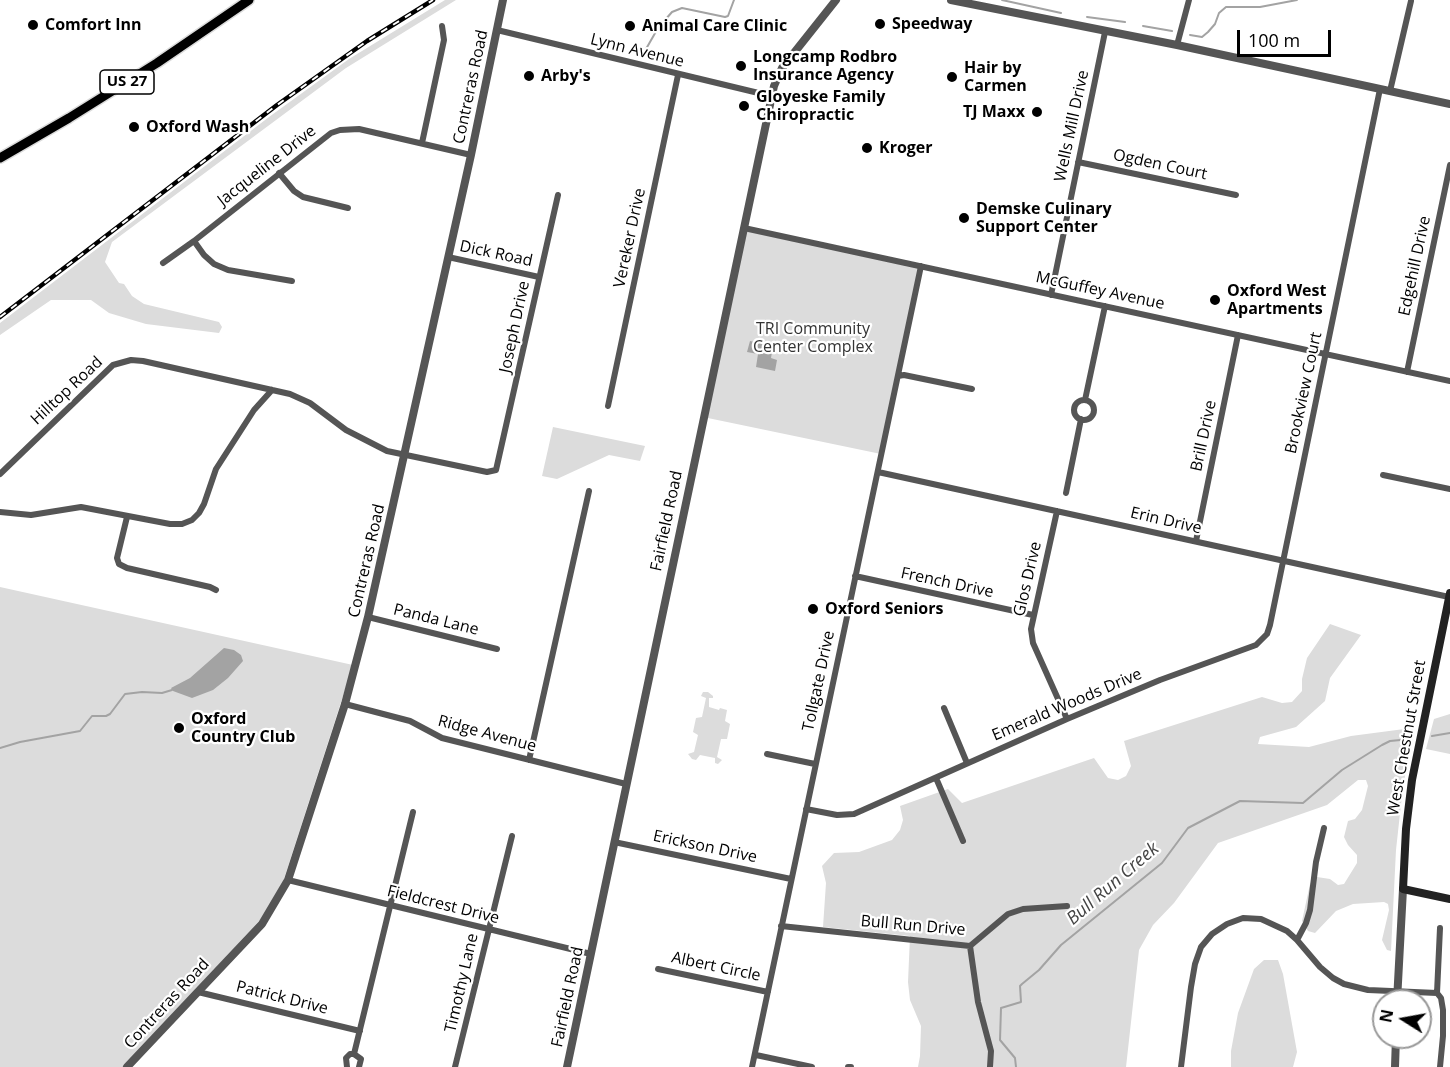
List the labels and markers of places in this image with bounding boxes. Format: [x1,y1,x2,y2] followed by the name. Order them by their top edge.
[892,14,972,34] place label: Speedway
[45,15,142,35] place label: Comfort Inn
[642,16,787,36] place label: Animal Care Clinic
[873,17,887,31] marker: Speedway
[26,18,40,32] marker: Comfort Inn
[623,19,637,33] marker: Animal Care Clinic
[753,47,897,85] place label: Longcamp Rodbro Insurance Agency
[964,58,1027,96] place label: Hair by Carmen
[734,59,748,73] marker: Longcamp Rodbro Insurance Agency
[541,66,591,86] place label: Arby's
[522,69,536,83] marker: Arby's
[945,70,959,84] marker: Hair by Carmen
[756,87,885,125] place label: Gloyeske Family Chiropractic
[737,99,751,113] marker: Gloyeske Family Chiropractic
[963,102,1025,122] place label: TJ Maxx
[1030,105,1044,119] marker: TJ Maxx
[146,117,249,137] place label: Oxford Wash
[127,120,141,134] marker: Oxford Wash
[879,138,933,158] place label: Kroger
[860,141,874,155] marker: Kroger
[976,199,1112,237] place label: Demske Culinary Support Center
[957,211,971,225] marker: Demske Culinary Support Center
[1227,281,1326,319] place label: Oxford West Apartments
[1208,293,1222,307] marker: Oxford West Apartments
[825,599,943,619] place label: Oxford Seniors
[806,602,820,616] marker: Oxford Seniors
[191,709,295,747] place label: Oxford Country Club
[172,721,186,735] marker: Oxford Country Club

